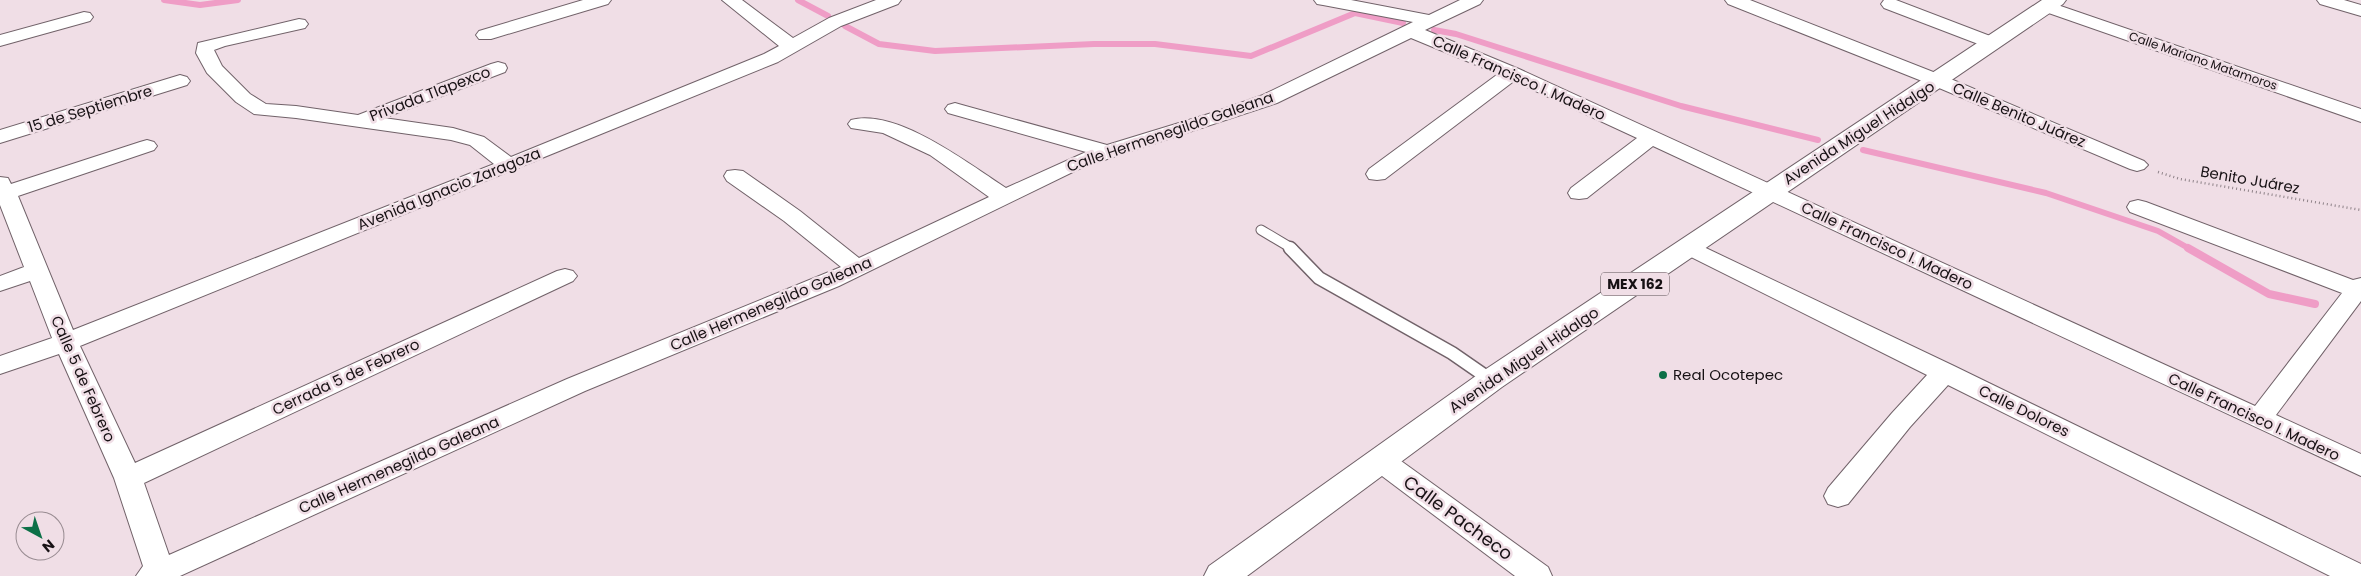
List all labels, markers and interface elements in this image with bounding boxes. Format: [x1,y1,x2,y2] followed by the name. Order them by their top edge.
[2127,27,2280,94] street label: Calle Mariano Matamoros
[1429,30,1609,125] street label: Calle Francisco I. Madero
[366,61,493,126] street label: Privada Tlapexco
[1779,76,1938,189] street label: Avenida Miguel Hidalgo
[1949,77,2089,152] street label: Calle Benito Juárez
[25,80,155,137] street label: 15 de Septiembre
[1064,86,1276,177] street label: Calle Hermenegildo Galeana
[354,142,544,235] street label: Avenida Ignacio Zaragoza
[2199,160,2301,199] street label: Benito Juárez
[1798,196,1976,295] street label: Calle Francisco I. Madero
[667,251,875,356] street label: Calle Hermenegildo Galeana
[1601,272,1669,296] road number: MEX 162
[1445,302,1603,418] street label: Avenida Miguel Hidalgo
[46,312,121,445] street label: Calle 5 de Febrero
[269,333,423,420] street label: Cerrada 5 de Febrero
[1673,364,1783,385] place label: Real Ocotepec
[2165,367,2343,466] street label: Calle Francisco I. Madero
[1657,369,1669,381] marker: Real Ocotepec
[1975,379,2073,442] street label: Calle Dolores
[295,411,502,518] street label: Calle Hermenegildo Galeana
[1399,469,1518,566] street label: Calle Pacheco
[15,511,65,561] north arrow
[38,535,59,557] text: N

